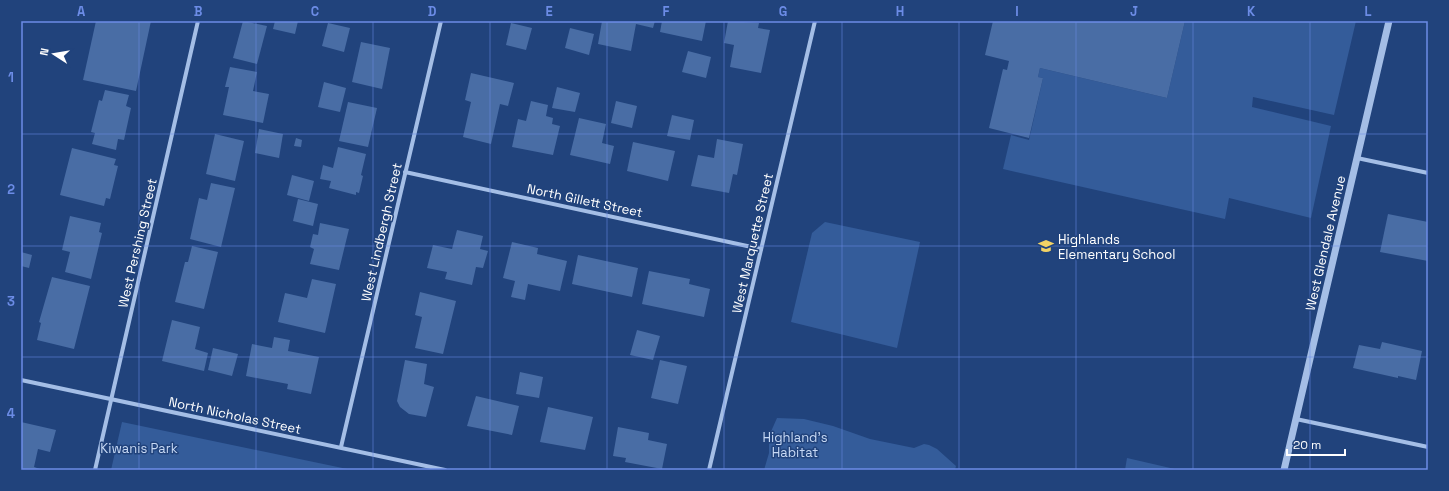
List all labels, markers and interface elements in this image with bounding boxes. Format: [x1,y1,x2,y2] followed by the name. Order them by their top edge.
[77,3,86,20] text: A
[194,3,203,20] text: B
[311,3,319,20] text: C
[428,3,437,20] text: D
[545,3,553,20] text: E
[663,3,670,20] text: F
[779,3,787,20] text: G
[896,3,904,20] text: H
[1015,3,1019,20] text: I
[1130,3,1138,20] text: J
[1247,3,1256,20] text: K
[1364,3,1372,20] text: L
[34,34,74,74] north arrow
[37,47,52,57] text: N
[8,69,14,86] text: 1
[357,161,406,303] street label: West Lindbergh Street
[728,171,777,315] street label: West Marquette Street
[1302,174,1349,312] street label: West Glendale Avenue
[114,177,161,310] street label: West Pershing Street
[525,180,644,221] street label: North Gillett Street
[7,181,15,198] text: 2
[1058,231,1175,263] place label: Highlands Elementary School
[1037,237,1055,255] school or university icon: Highlands Elementary School
[7,293,15,310] text: 3
[167,393,303,438] street label: North Nicholas Street
[7,405,15,422] text: 4
[762,429,828,461] park label: Highland's Habitat
[1287,431,1345,457] scale bar
[1293,437,1321,453] text: 20 m
[100,440,178,457] park label: Kiwanis Park

